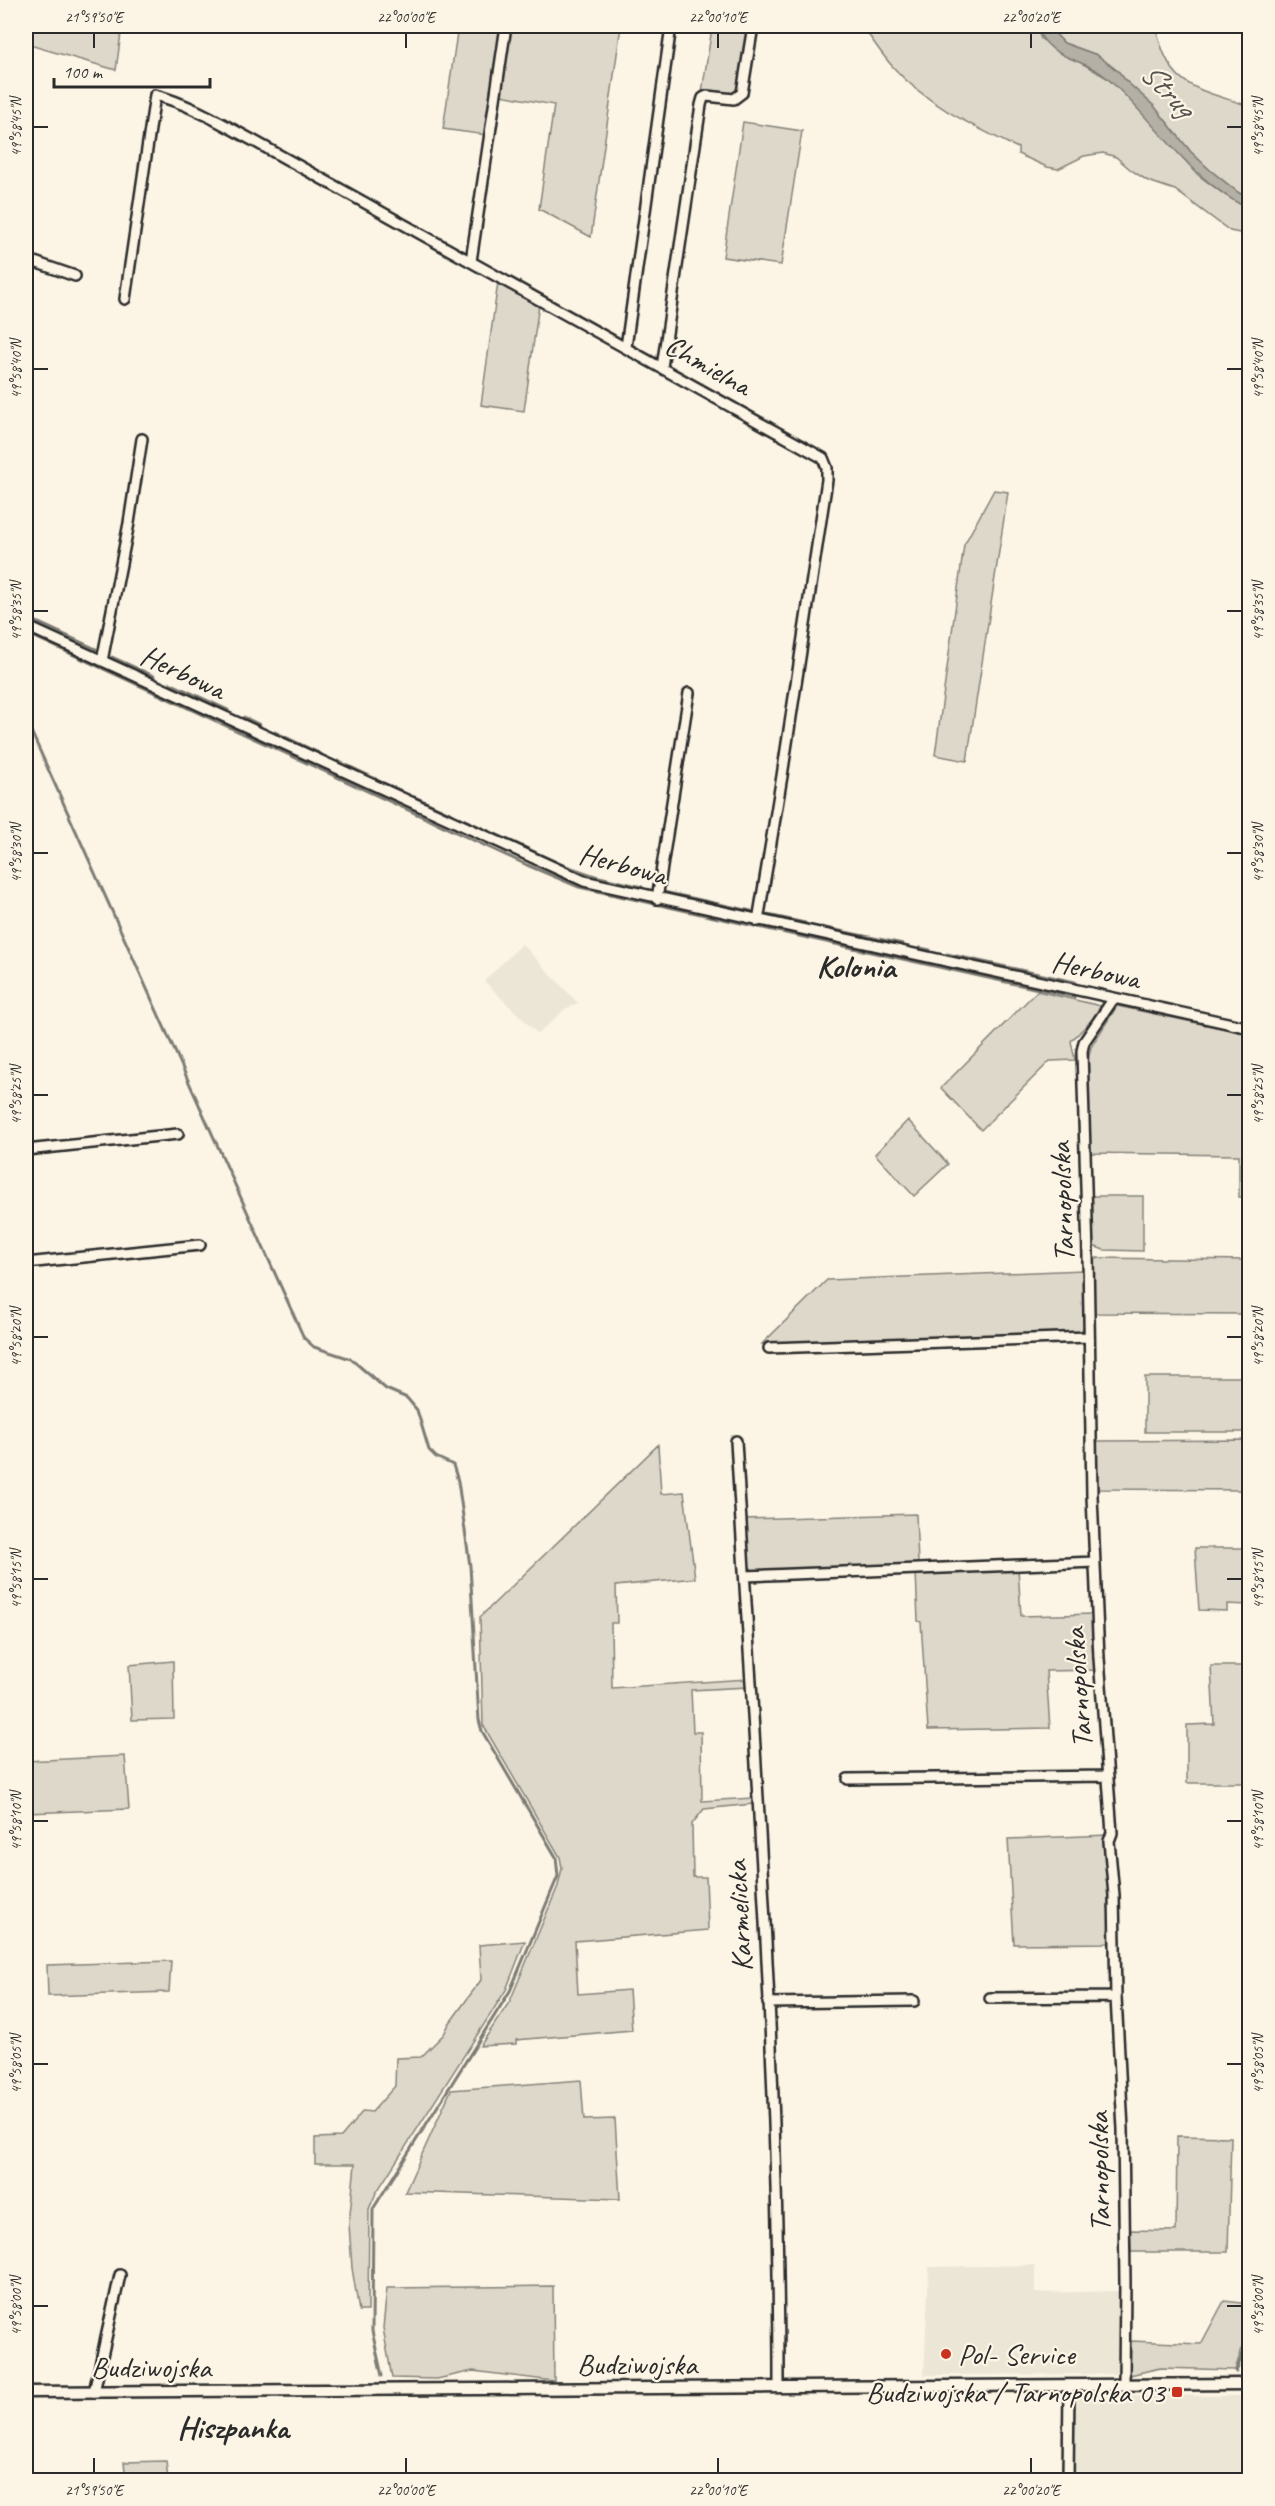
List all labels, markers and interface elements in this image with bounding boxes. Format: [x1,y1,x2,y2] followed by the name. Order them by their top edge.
[65,8,125,27] text: 21°59'50"E
[377,8,437,27] text: 22°00'00"E
[689,8,749,27] text: 22°00'10"E
[1002,8,1062,27] text: 22°00'20"E
[54,51,210,89] scale bar
[1132,53,1207,129] water label: Strug
[63,61,104,83] text: 100 m
[7,94,26,157] text: 49°58'45"N
[1249,94,1268,157] text: 49°58'45"N
[658,326,760,405] street label: Chmielna
[7,336,26,399] text: 49°58'40"N
[1249,336,1268,399] text: 49°58'40"N
[7,578,26,641] text: 49°58'35"N
[1249,578,1268,641] text: 49°58'35"N
[135,636,234,709] street label: Herbowa
[7,820,26,883] text: 49°58'30"N
[1249,820,1268,883] text: 49°58'30"N
[575,834,673,895] street label: Herbowa
[1049,942,1146,998] street label: Herbowa
[817,946,898,987] district label: Kolonia
[7,1062,26,1125] text: 49°58'25"N
[1249,1062,1268,1125] text: 49°58'25"N
[1041,1139,1083,1263] street label: Tarnopolska
[7,1304,26,1367] text: 49°58'20"N
[1249,1304,1268,1367] text: 49°58'20"N
[7,1546,26,1609] text: 49°58'15"N
[1249,1546,1268,1609] text: 49°58'15"N
[1055,1625,1101,1749] street label: Tarnopolska
[7,1788,26,1851] text: 49°58'10"N
[1249,1788,1268,1851] text: 49°58'10"N
[717,1858,761,1972] street label: Karmelicka
[7,2031,26,2094] text: 49°58'05"N
[1249,2031,1268,2094] text: 49°58'05"N
[1079,2110,1119,2232] street label: Tarnopolska
[7,2273,26,2336] text: 49°58'00"N
[1249,2273,1268,2336] text: 49°58'00"N
[958,2335,1077,2373] place label: Pol- Service
[577,2345,699,2383] street label: Budziwojska
[939,2347,953,2361] marker: Pol- Service
[91,2348,213,2386] street label: Budziwojska
[866,2373,1167,2411] place label: Budziwojska / Tarnopolska 03
[1170,2385,1184,2399] marker: Budziwojska / Tarnopolska 03
[177,2407,291,2448] district label: Hiszpanka
[65,2481,125,2500] text: 21°59'50"E
[377,2481,437,2500] text: 22°00'00"E
[689,2481,749,2500] text: 22°00'10"E
[1002,2481,1062,2500] text: 22°00'20"E

